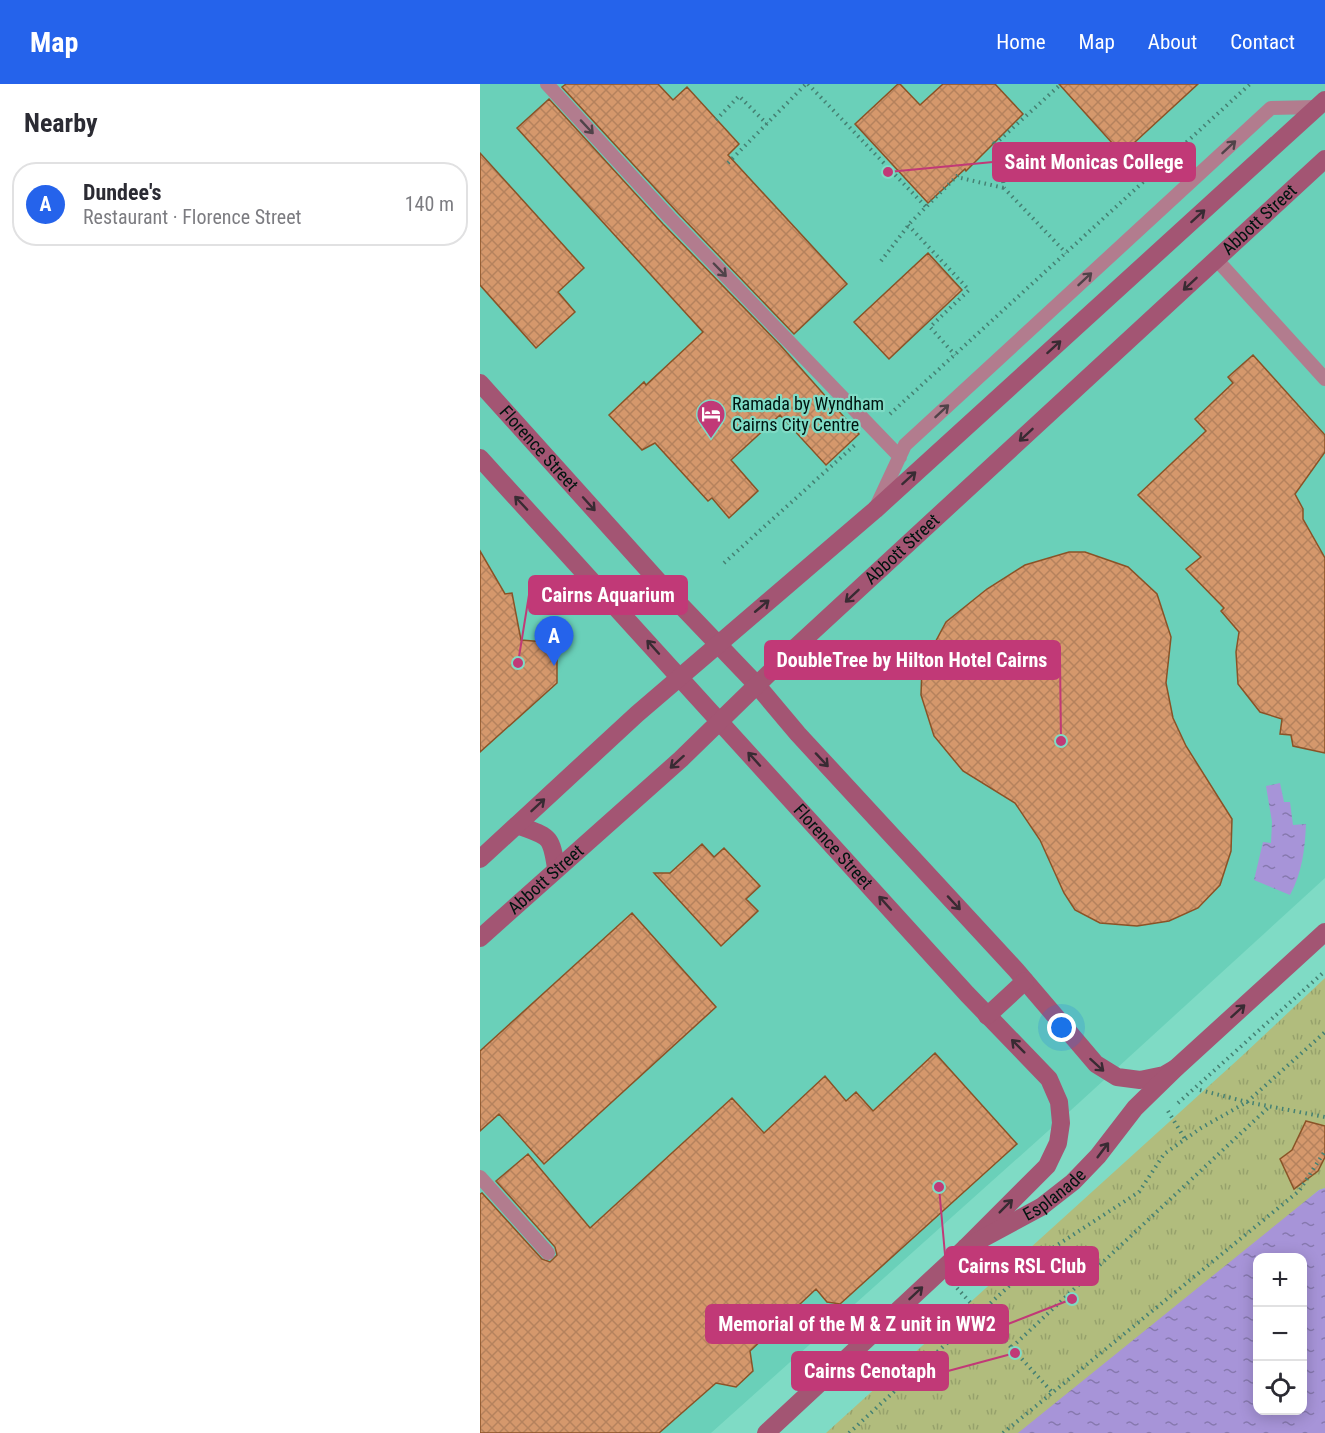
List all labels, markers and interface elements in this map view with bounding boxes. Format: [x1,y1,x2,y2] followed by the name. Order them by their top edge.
[30,26,78,59] text: Map
[996,30,1046,54] text: Home
[1079,30,1115,54] text: Map
[1148,30,1197,54] text: About
[1230,30,1295,54] text: Contact
[24,108,98,138] text: Nearby
[580,119,594,134] one-way arrow
[1221,140,1236,154] one-way arrow
[993,143,1195,181] callout: Saint Monicas College
[1005,150,1183,174] text: Saint Monicas College
[83,180,161,205] text: Dundee's
[1217,180,1301,259] street label: Abbott Street
[40,192,51,216] text: A
[405,192,454,216] text: 140 m
[83,205,302,229] text: Restaurant · Florence Street
[1190,209,1205,223] one-way arrow
[712,262,727,277] one-way arrow
[1078,272,1093,286] one-way arrow
[1182,277,1197,292] one-way arrow
[1046,340,1061,354] one-way arrow
[732,393,884,435] place label: Ramada by Wyndham Cairns City Centre
[695,398,727,440] hotel icon: Ramada by Wyndham Cairns City Centre
[495,401,583,495] street label: Florence Street
[934,404,949,418] one-way arrow
[1019,428,1034,442] one-way arrow
[902,471,917,485] one-way arrow
[515,496,529,511] one-way arrow
[582,497,596,512] one-way arrow
[860,509,943,588] street label: Abbott Street
[529,576,687,614] callout: Cairns Aquarium
[541,583,675,607] text: Cairns Aquarium
[845,589,860,603] one-way arrow
[754,599,769,613] one-way arrow
[534,616,574,666] pin: A
[646,639,660,654] one-way arrow
[765,641,1060,679] callout: DoubleTree by Hilton Hotel Cairns
[777,648,1047,672] text: DoubleTree by Hilton Hotel Cairns
[747,752,761,767] one-way arrow
[815,752,829,767] one-way arrow
[670,755,685,769] one-way arrow
[531,798,546,813] one-way arrow
[790,799,877,893] street label: Florence Street
[503,840,588,918] street label: Abbott Street
[947,895,961,910] one-way arrow
[878,896,892,911] one-way arrow
[1231,1004,1246,1018] one-way arrow
[1047,1013,1076,1042] your location
[1011,1039,1025,1054] one-way arrow
[1090,1058,1105,1072] one-way arrow
[1096,1142,1109,1158] one-way arrow
[1019,1164,1090,1225] street label: Esplanade
[998,1199,1013,1214] one-way arrow
[946,1247,1098,1285] callout: Cairns RSL Club
[1253,1253,1307,1415] map controls
[1253,1253,1307,1307] button: +
[958,1254,1086,1278] text: Cairns RSL Club
[908,1286,923,1300] one-way arrow
[706,1305,1008,1343] callout: Memorial of the M & Z unit in WW2
[1253,1307,1307,1361] button: −
[718,1312,996,1336] text: Memorial of the M & Z unit in WW2
[792,1352,948,1390] callout: Cairns Cenotaph
[804,1359,936,1383] text: Cairns Cenotaph
[1253,1361,1307,1415] button: locate

